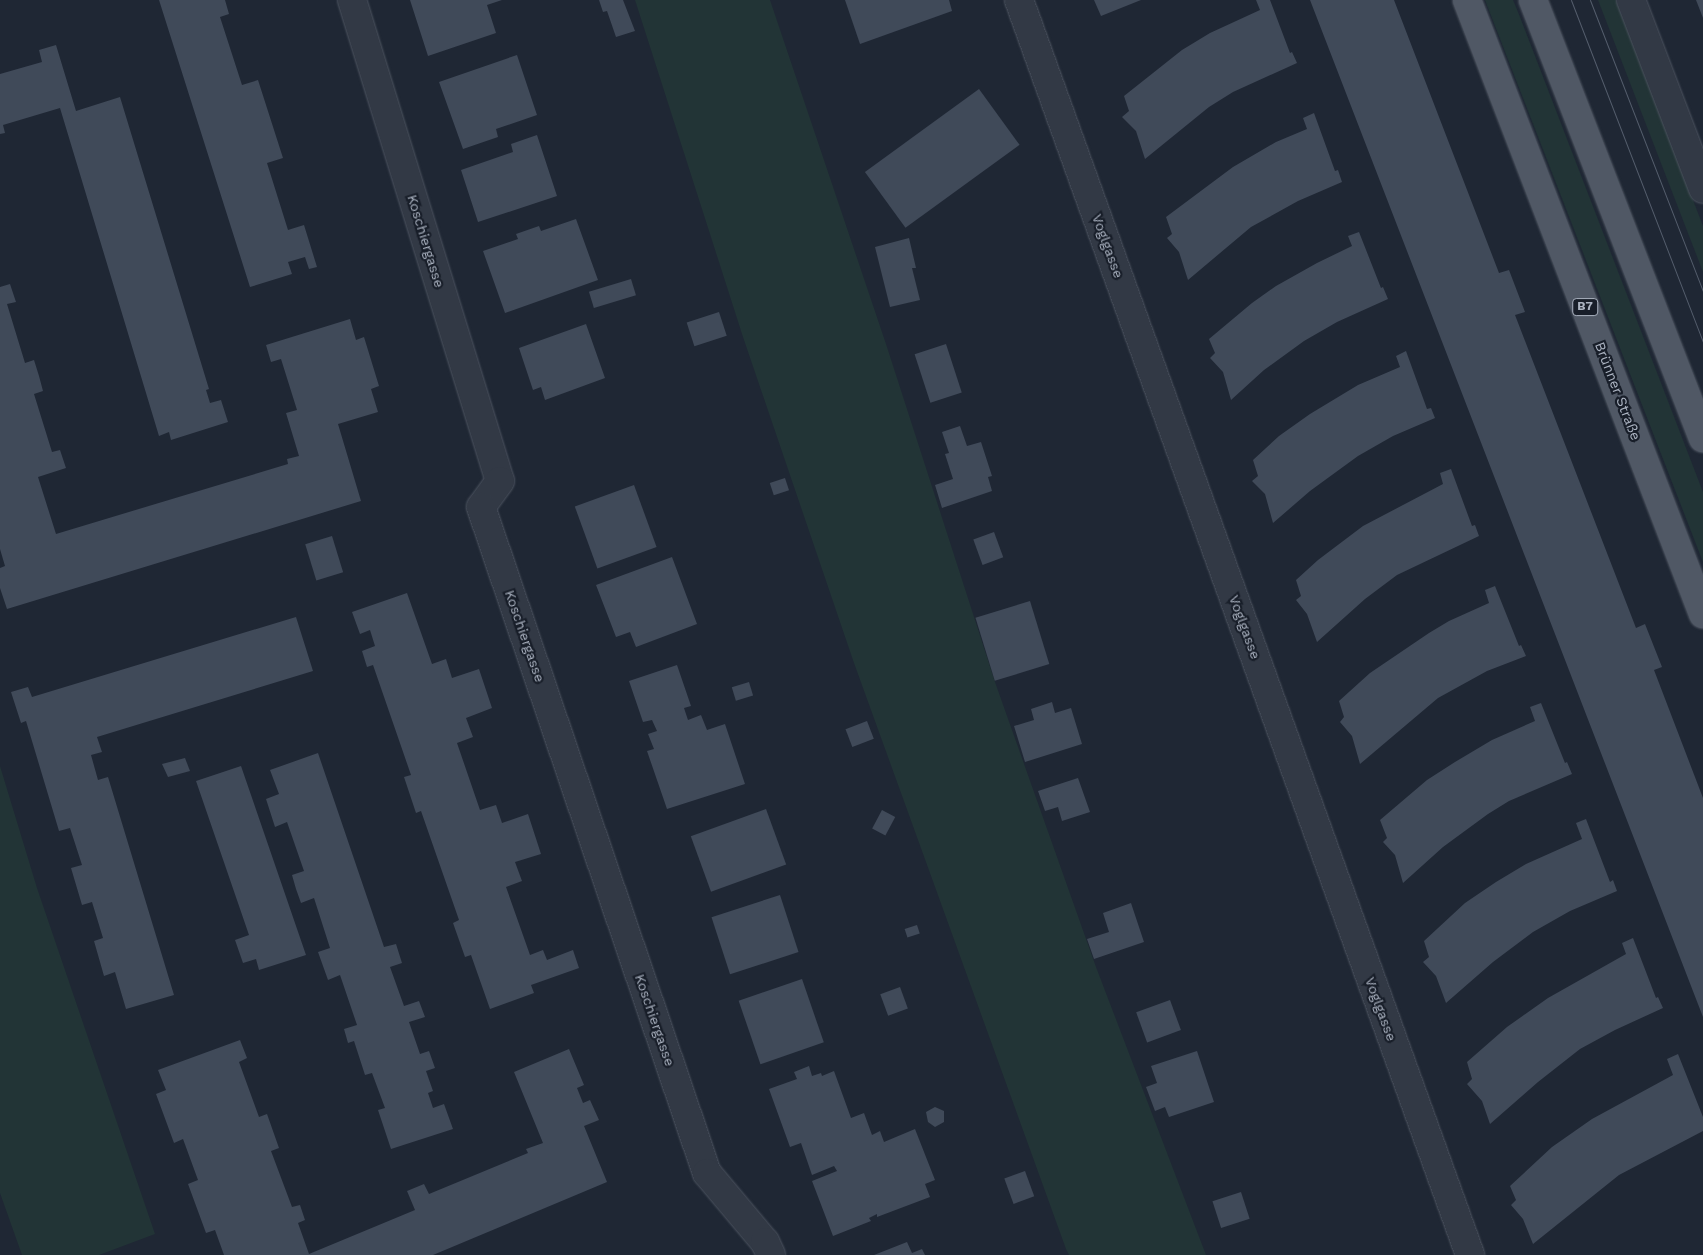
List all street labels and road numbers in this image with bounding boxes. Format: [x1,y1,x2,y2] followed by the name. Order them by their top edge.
[404,193,448,289] street label: Koschiergasse
[1089,212,1127,280] street label: Voglgasse
[1571,298,1599,316] road number: B7
[1591,339,1645,443] street label: Brünner Straße
[501,588,549,684] street label: Koschiergasse
[1226,593,1264,661] street label: Voglgasse
[631,972,679,1068] street label: Koschiergasse
[1362,975,1400,1043] street label: Voglgasse

